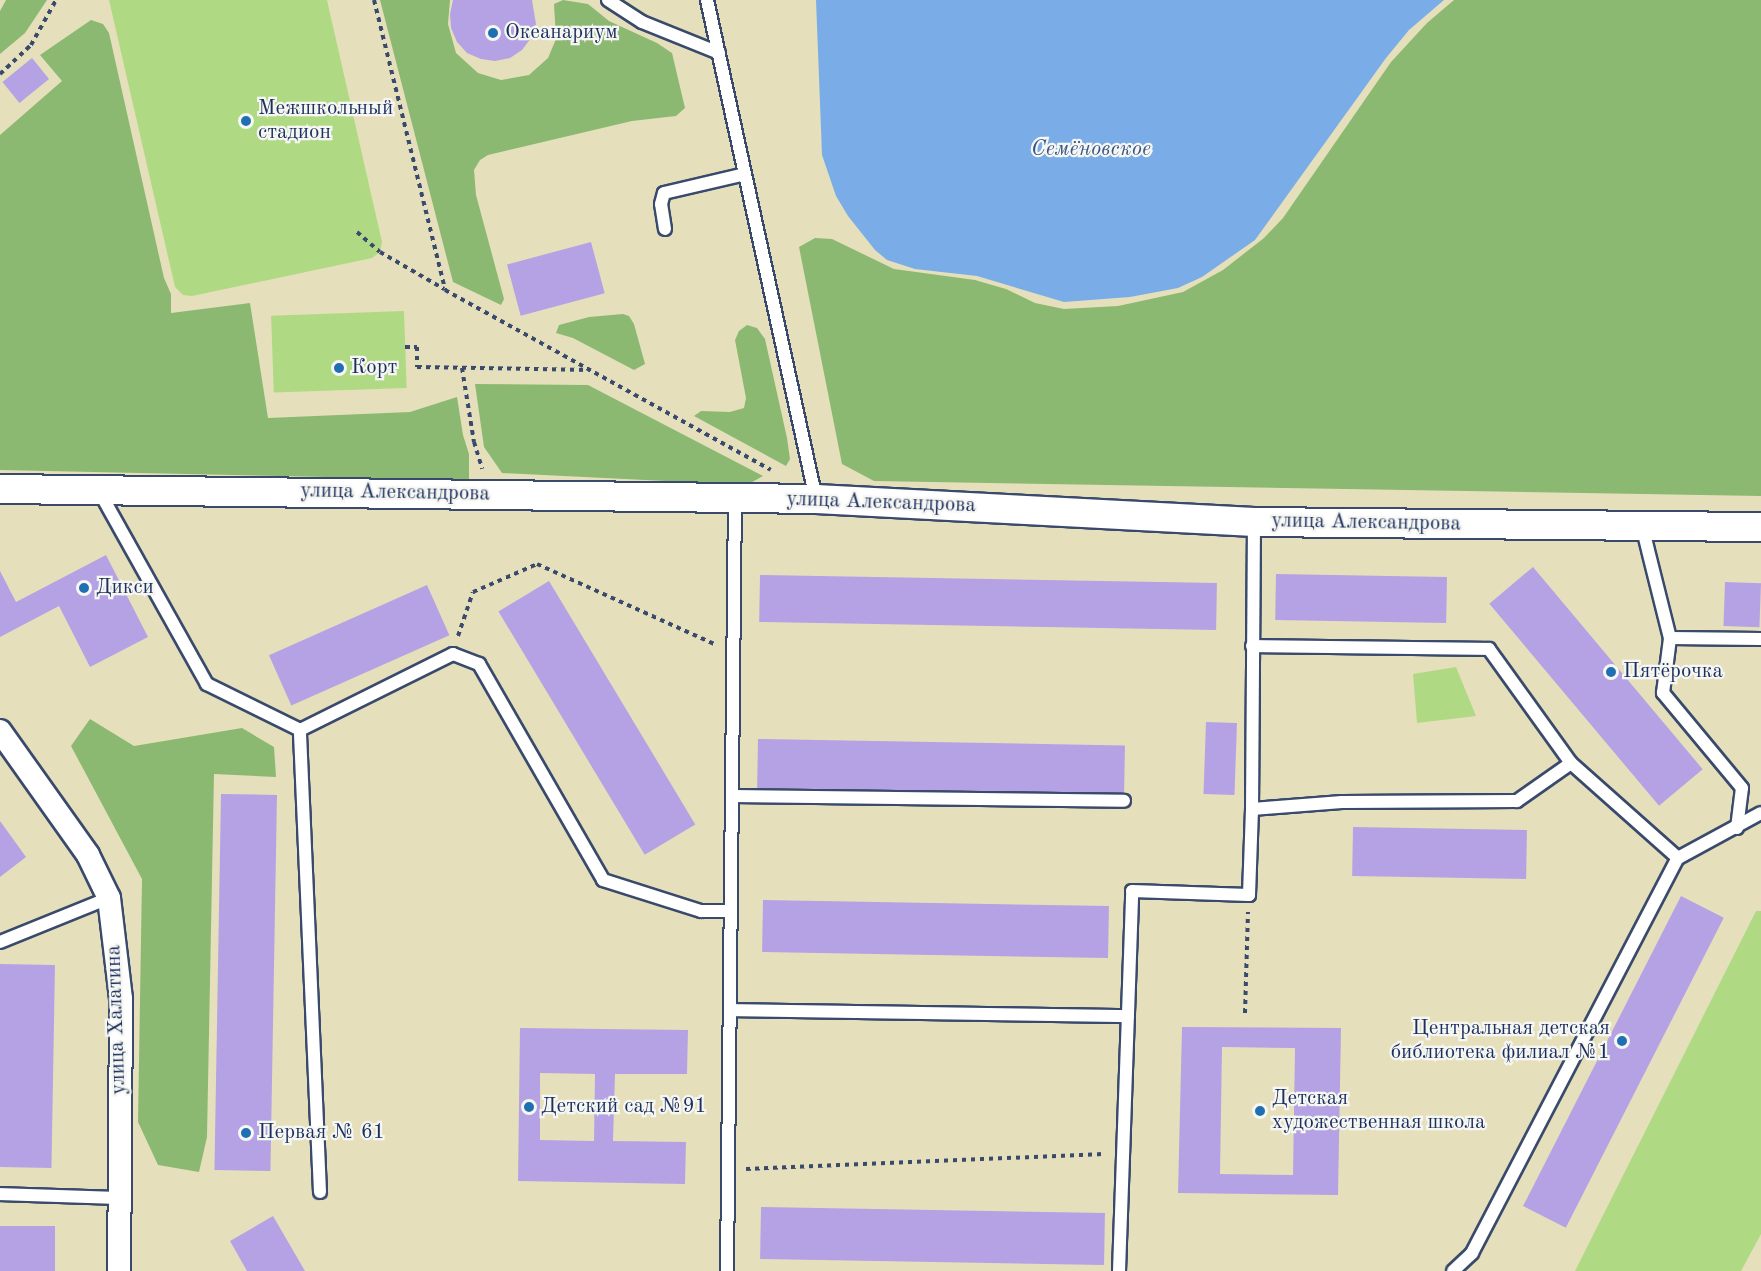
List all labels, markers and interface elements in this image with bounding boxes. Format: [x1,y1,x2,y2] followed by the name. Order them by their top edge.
[505,20,618,46] place label: Океанариум
[486,26,500,40] marker: Океанариум
[258,96,393,146] place label: Межшкольный стадион
[239,114,253,128] marker: Межшкольный стадион
[1031,137,1151,163] water label: Семёновское
[351,355,397,381] place label: Корт
[332,361,346,375] marker: Корт
[300,479,490,507] street label: улица Александрова
[786,487,976,519] street label: улица Александрова
[1271,509,1461,537] street label: улица Александрова
[96,575,154,601] place label: Дикси
[77,581,91,595] marker: Дикси
[1623,659,1723,685] place label: Пятёрочка
[1604,665,1618,679] marker: Пятёрочка
[102,945,132,1095] street label: улица Халатина
[1391,1016,1610,1066] place label: Центральная детская библиотека филиал №1
[1615,1034,1629,1048] marker: Центральная детская библиотека филиал №1
[1272,1086,1485,1136] place label: Детская художественная школа
[541,1094,707,1120] place label: Детский сад №91
[522,1100,536,1114] marker: Детский сад №91
[1253,1104,1267,1118] marker: Детская художественная школа
[258,1120,385,1146] place label: Первая № 61
[239,1126,253,1140] marker: Первая № 61

